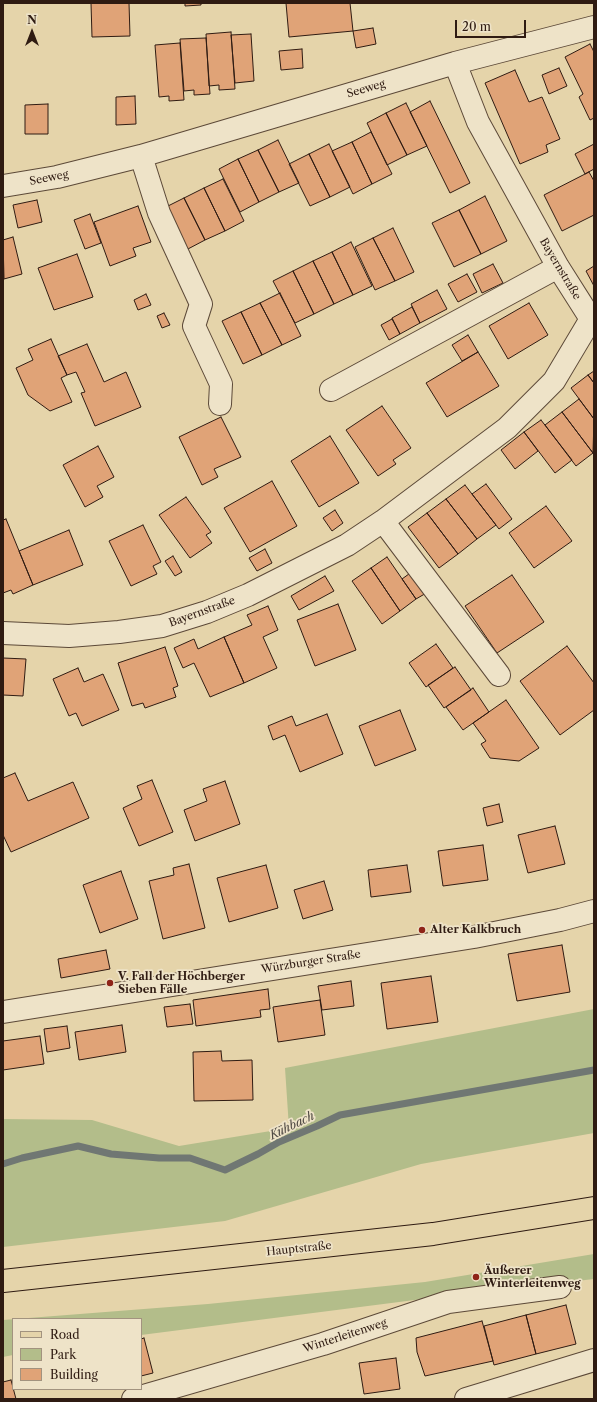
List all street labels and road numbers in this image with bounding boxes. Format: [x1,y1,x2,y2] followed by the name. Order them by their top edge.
[345,77,387,101] street label: Seeweg
[28,168,70,188] street label: Seeweg
[536,236,584,302] street label: Bayernstraße
[167,594,237,630] street label: Bayernstraße
[260,948,362,976] street label: Würzburger Straße
[266,1239,332,1259] street label: Hauptstraße
[302,1316,388,1356] street label: Winterleitenweg

